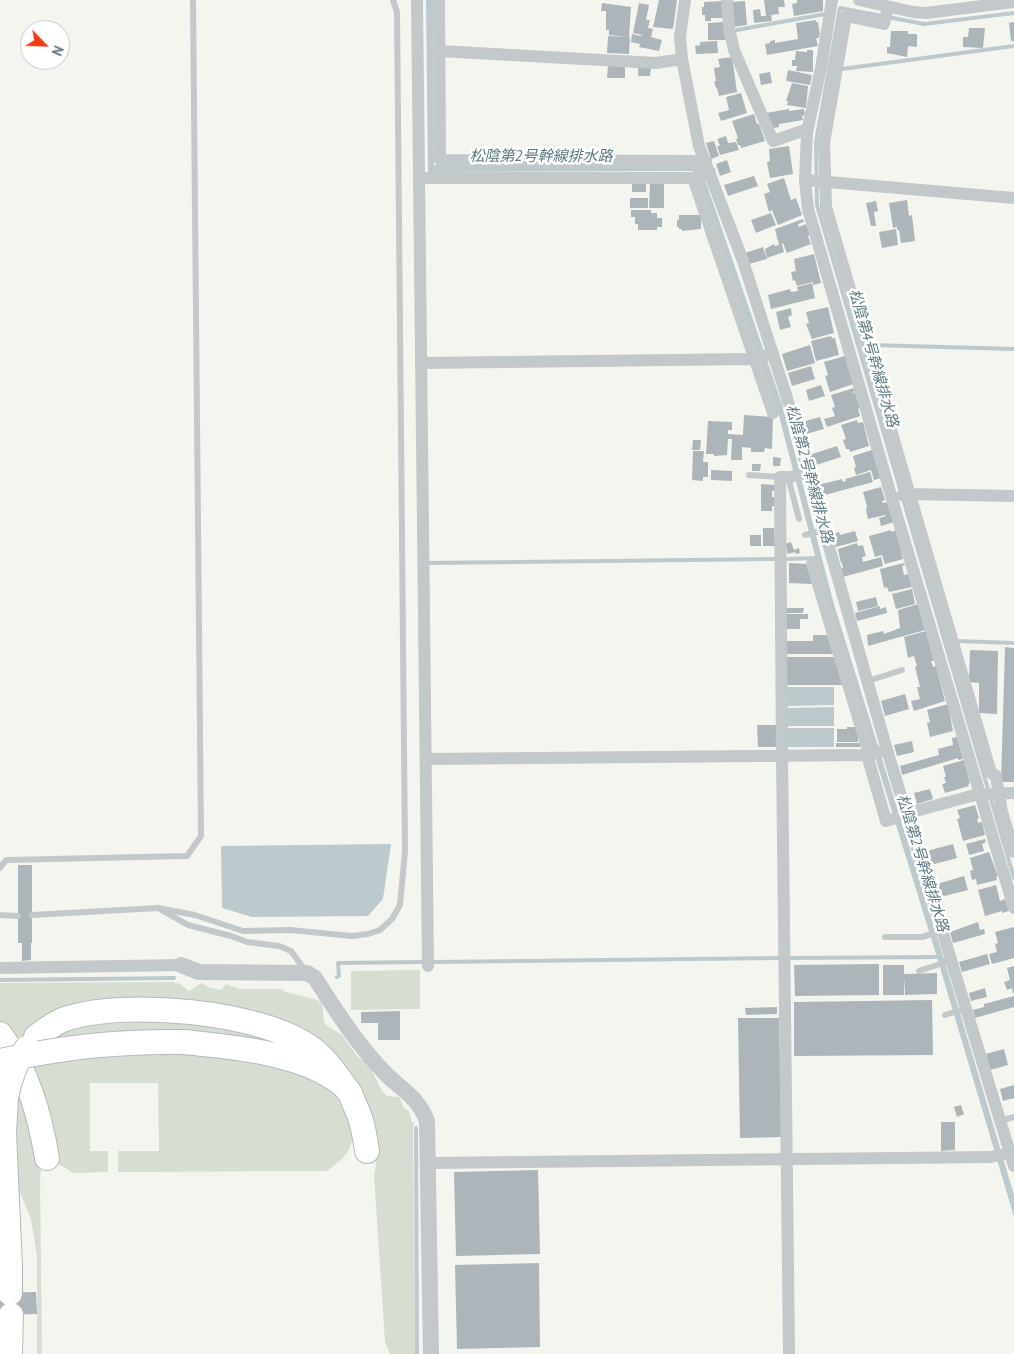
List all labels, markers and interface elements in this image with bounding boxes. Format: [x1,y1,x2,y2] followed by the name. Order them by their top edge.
[20,20,70,70] north arrow
[48,43,68,59] text: N
[470,148,612,166] water label: 松陰第2号幹線排水路
[845,287,901,429] water label: 松陰第4号幹線排水路
[782,403,836,545] water label: 松陰第2号幹線排水路
[893,792,951,934] water label: 松陰第2号幹線排水路

